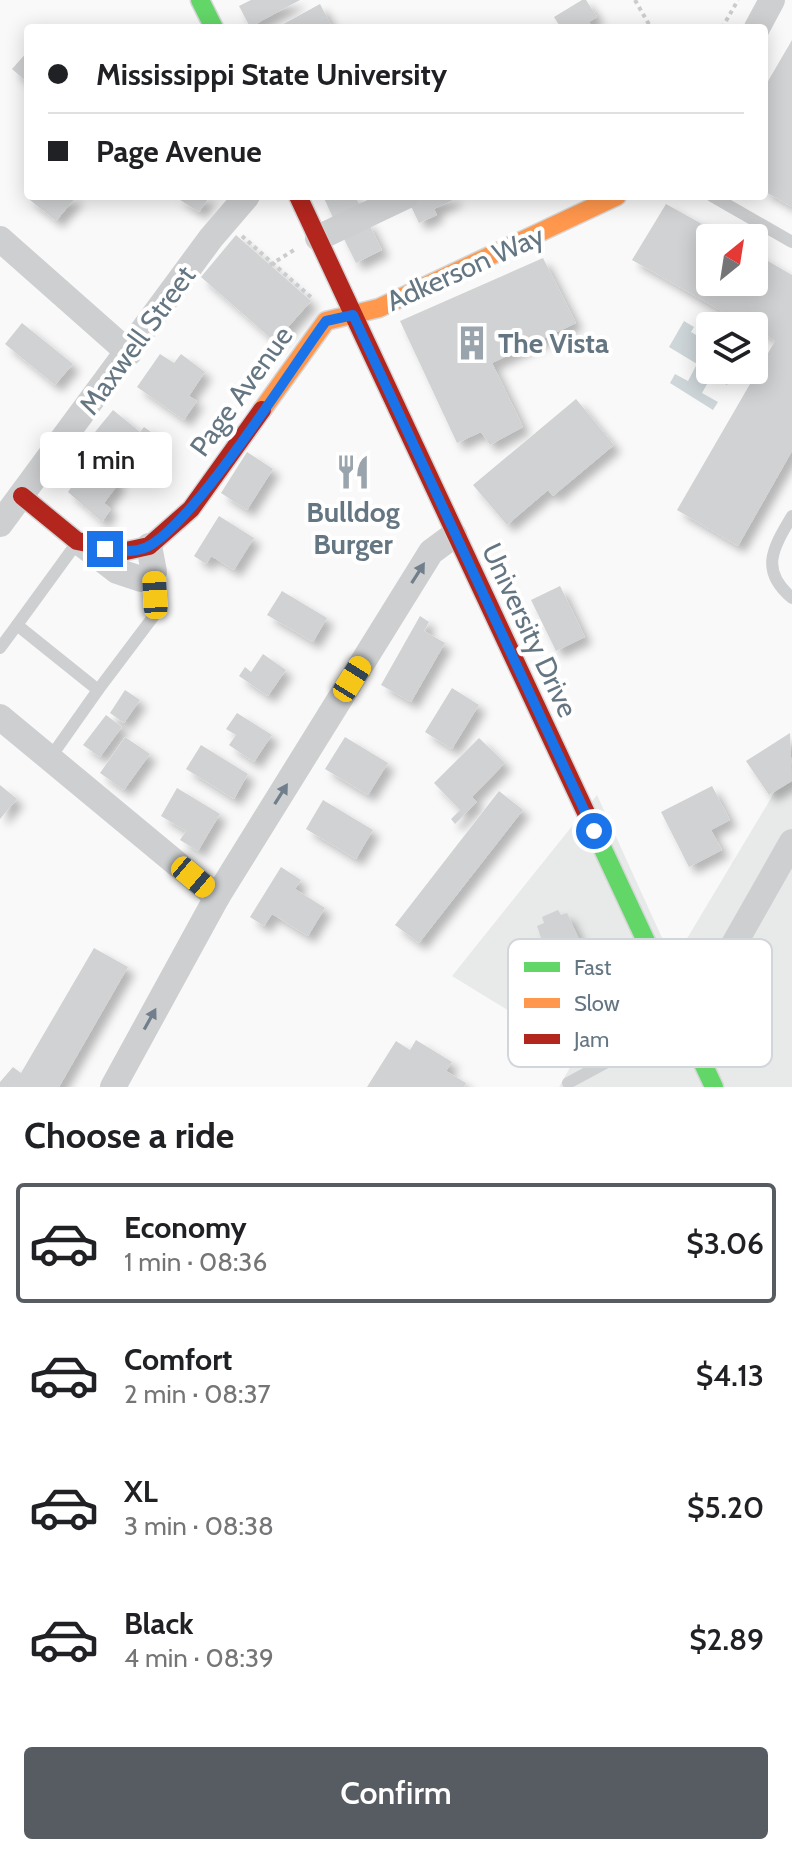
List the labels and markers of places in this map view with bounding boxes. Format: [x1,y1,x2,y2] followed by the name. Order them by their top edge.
[453,324,491,362] building icon: The Vista
[498,326,609,360] place label: The Vista
[334,453,372,491] restaurant icon: Bulldog Burger
[306,495,400,561] place label: Bulldog Burger

